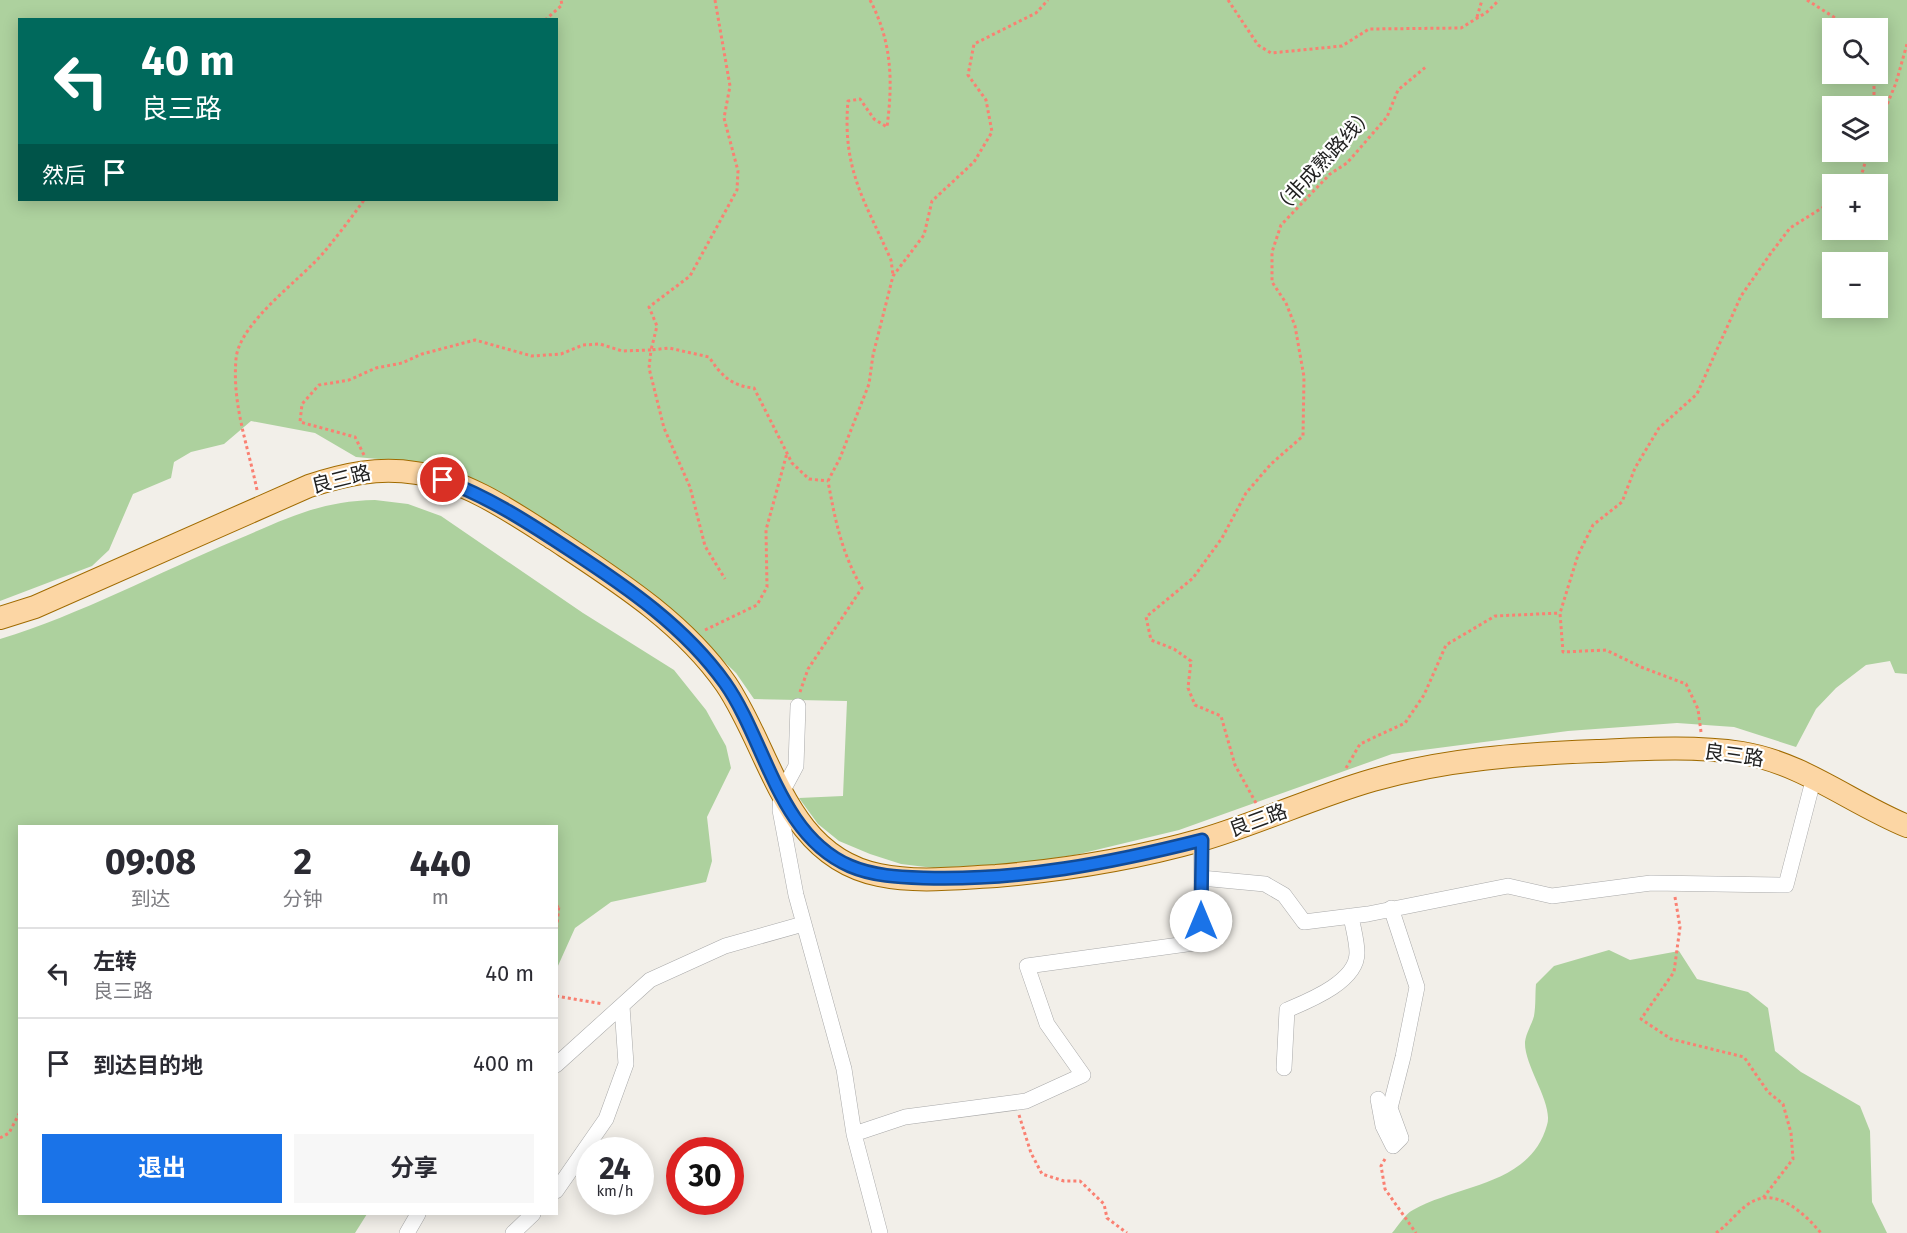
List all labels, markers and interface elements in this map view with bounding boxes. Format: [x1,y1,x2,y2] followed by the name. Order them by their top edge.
[1822,18,1888,318] map controls
[1822,18,1888,84] button: search
[141,36,235,86] text: 40 m
[42,42,120,120] icon: left
[141,93,222,125] text: 良三路
[1822,96,1888,162] button: layers
[1266,102,1380,220] street label: （非成熟路线）
[98,156,131,189] icon: arrive
[42,162,86,189] text: 然后
[1822,174,1888,240] button: +
[1822,252,1888,318] button: −
[417,454,468,505] pin
[309,460,373,498] street label: 良三路
[426,463,459,496] icon: arrive
[1703,739,1765,771] street label: 良三路
[1226,798,1290,842] street label: 良三路
[105,840,196,884] text: 09:08
[294,840,312,884] text: 2
[410,842,471,886] text: 440
[432,885,449,909] text: m
[130,887,170,911] text: 到达
[283,887,323,911] text: 分钟
[1169,889,1233,953] position arrow
[93,948,137,975] text: 左转
[42,957,75,990] icon: left
[485,960,534,987] text: 40 m
[93,979,153,1003] text: 良三路
[42,1047,75,1080] icon: arrive
[473,1050,534,1077] text: 400 m
[93,1052,203,1079] text: 到达目的地
[42,1134,282,1203] button: 退出
[294,1134,534,1203] button: 分享
[666,1137,744,1215] speed limit sign: 30
[599,1151,631,1187] text: 24
[596,1182,634,1200] text: km/h

